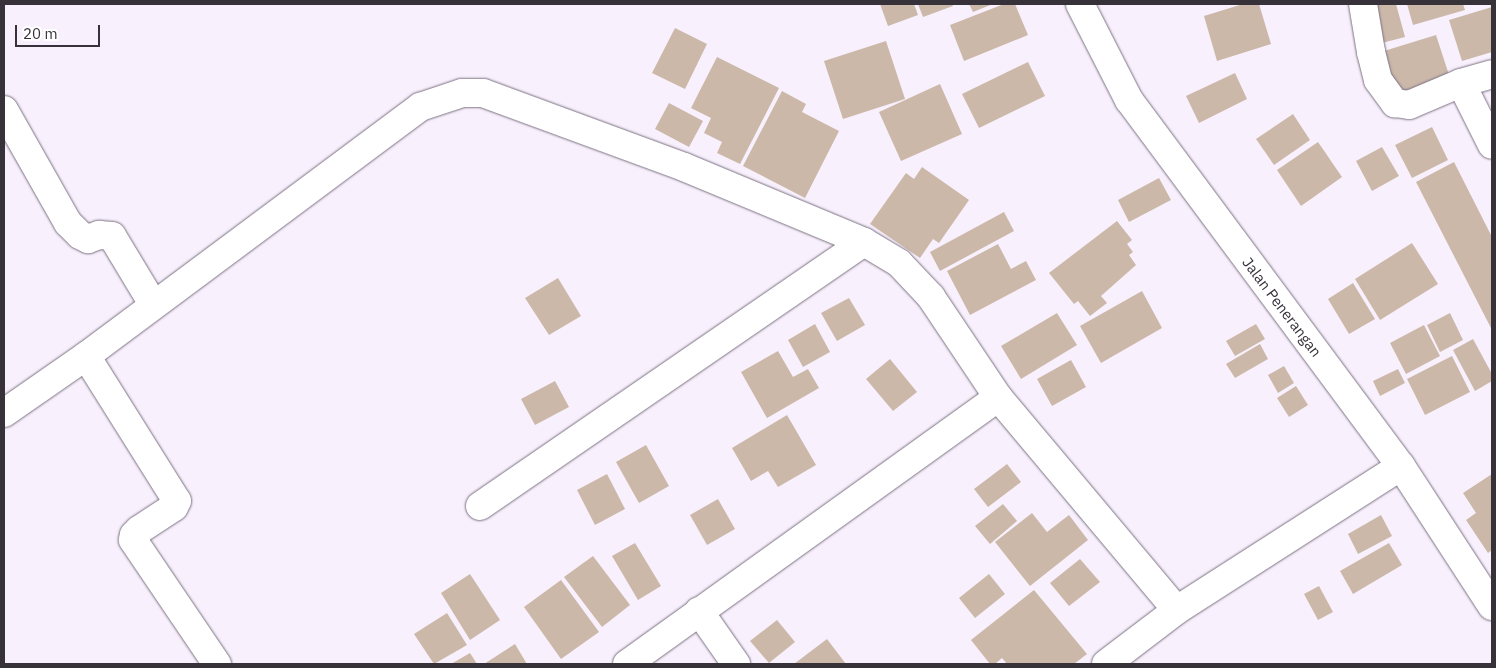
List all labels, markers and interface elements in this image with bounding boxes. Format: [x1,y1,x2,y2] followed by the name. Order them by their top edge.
[18,15,102,47] scale bar
[23,24,58,43] text: 20 m
[1239,254,1325,360] street label: Jalan Penerangan

